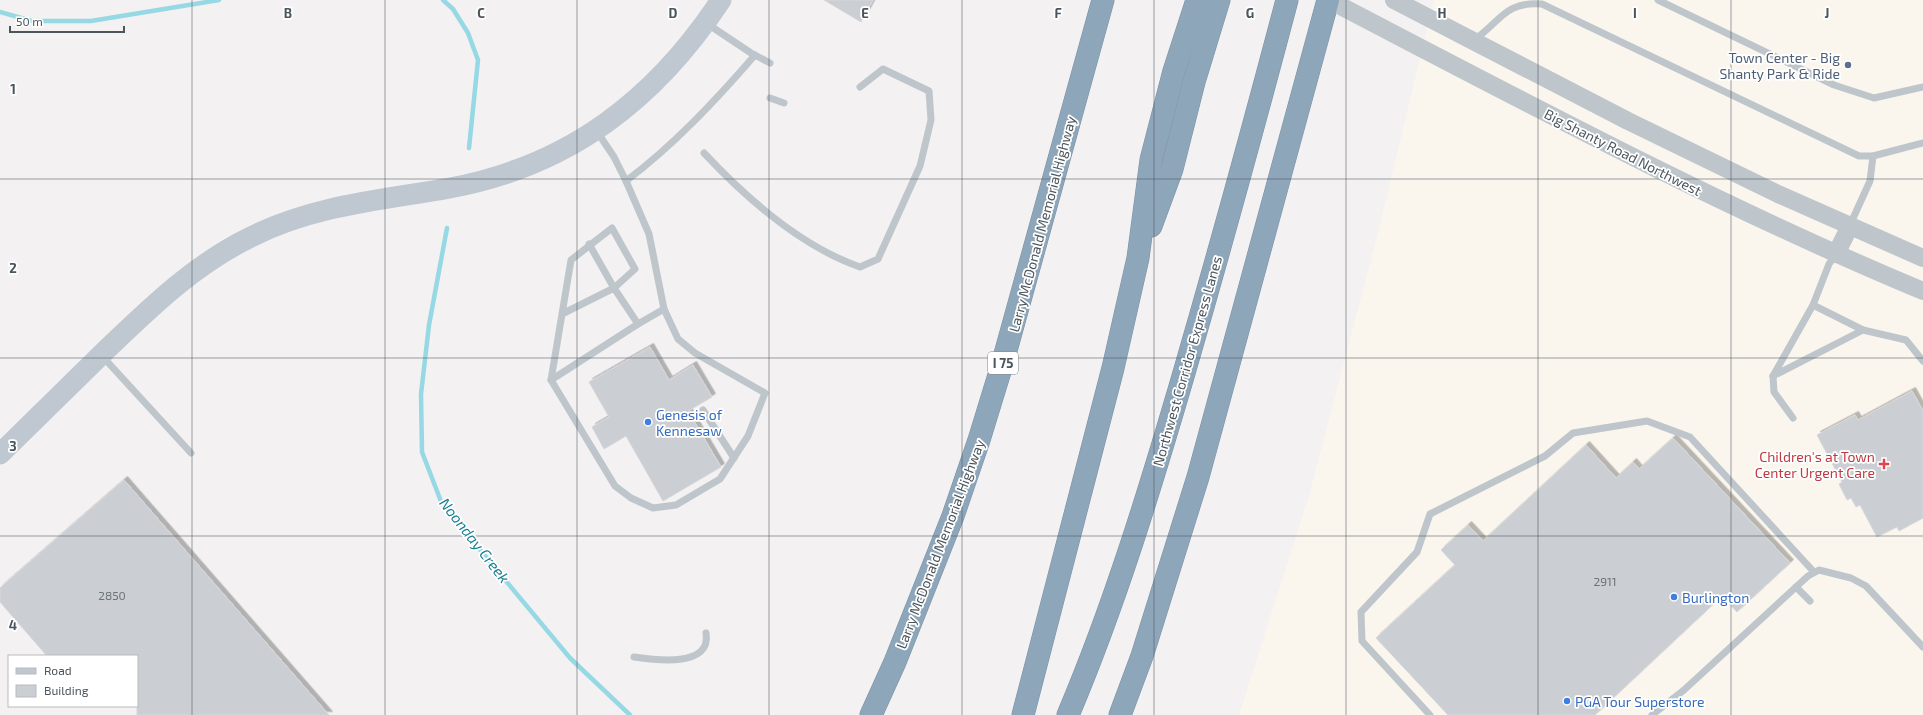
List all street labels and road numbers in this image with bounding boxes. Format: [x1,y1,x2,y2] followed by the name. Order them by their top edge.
[1542,105,1704,199] street label: Big Shanty Road Northwest
[1005,114,1079,334] street label: Larry McDonald Memorial Highway
[1149,254,1225,468] street label: Northwest Corridor Express Lanes
[988,352,1018,374] road number: I 75
[892,436,988,651] street label: Larry McDonald Memorial Highway

